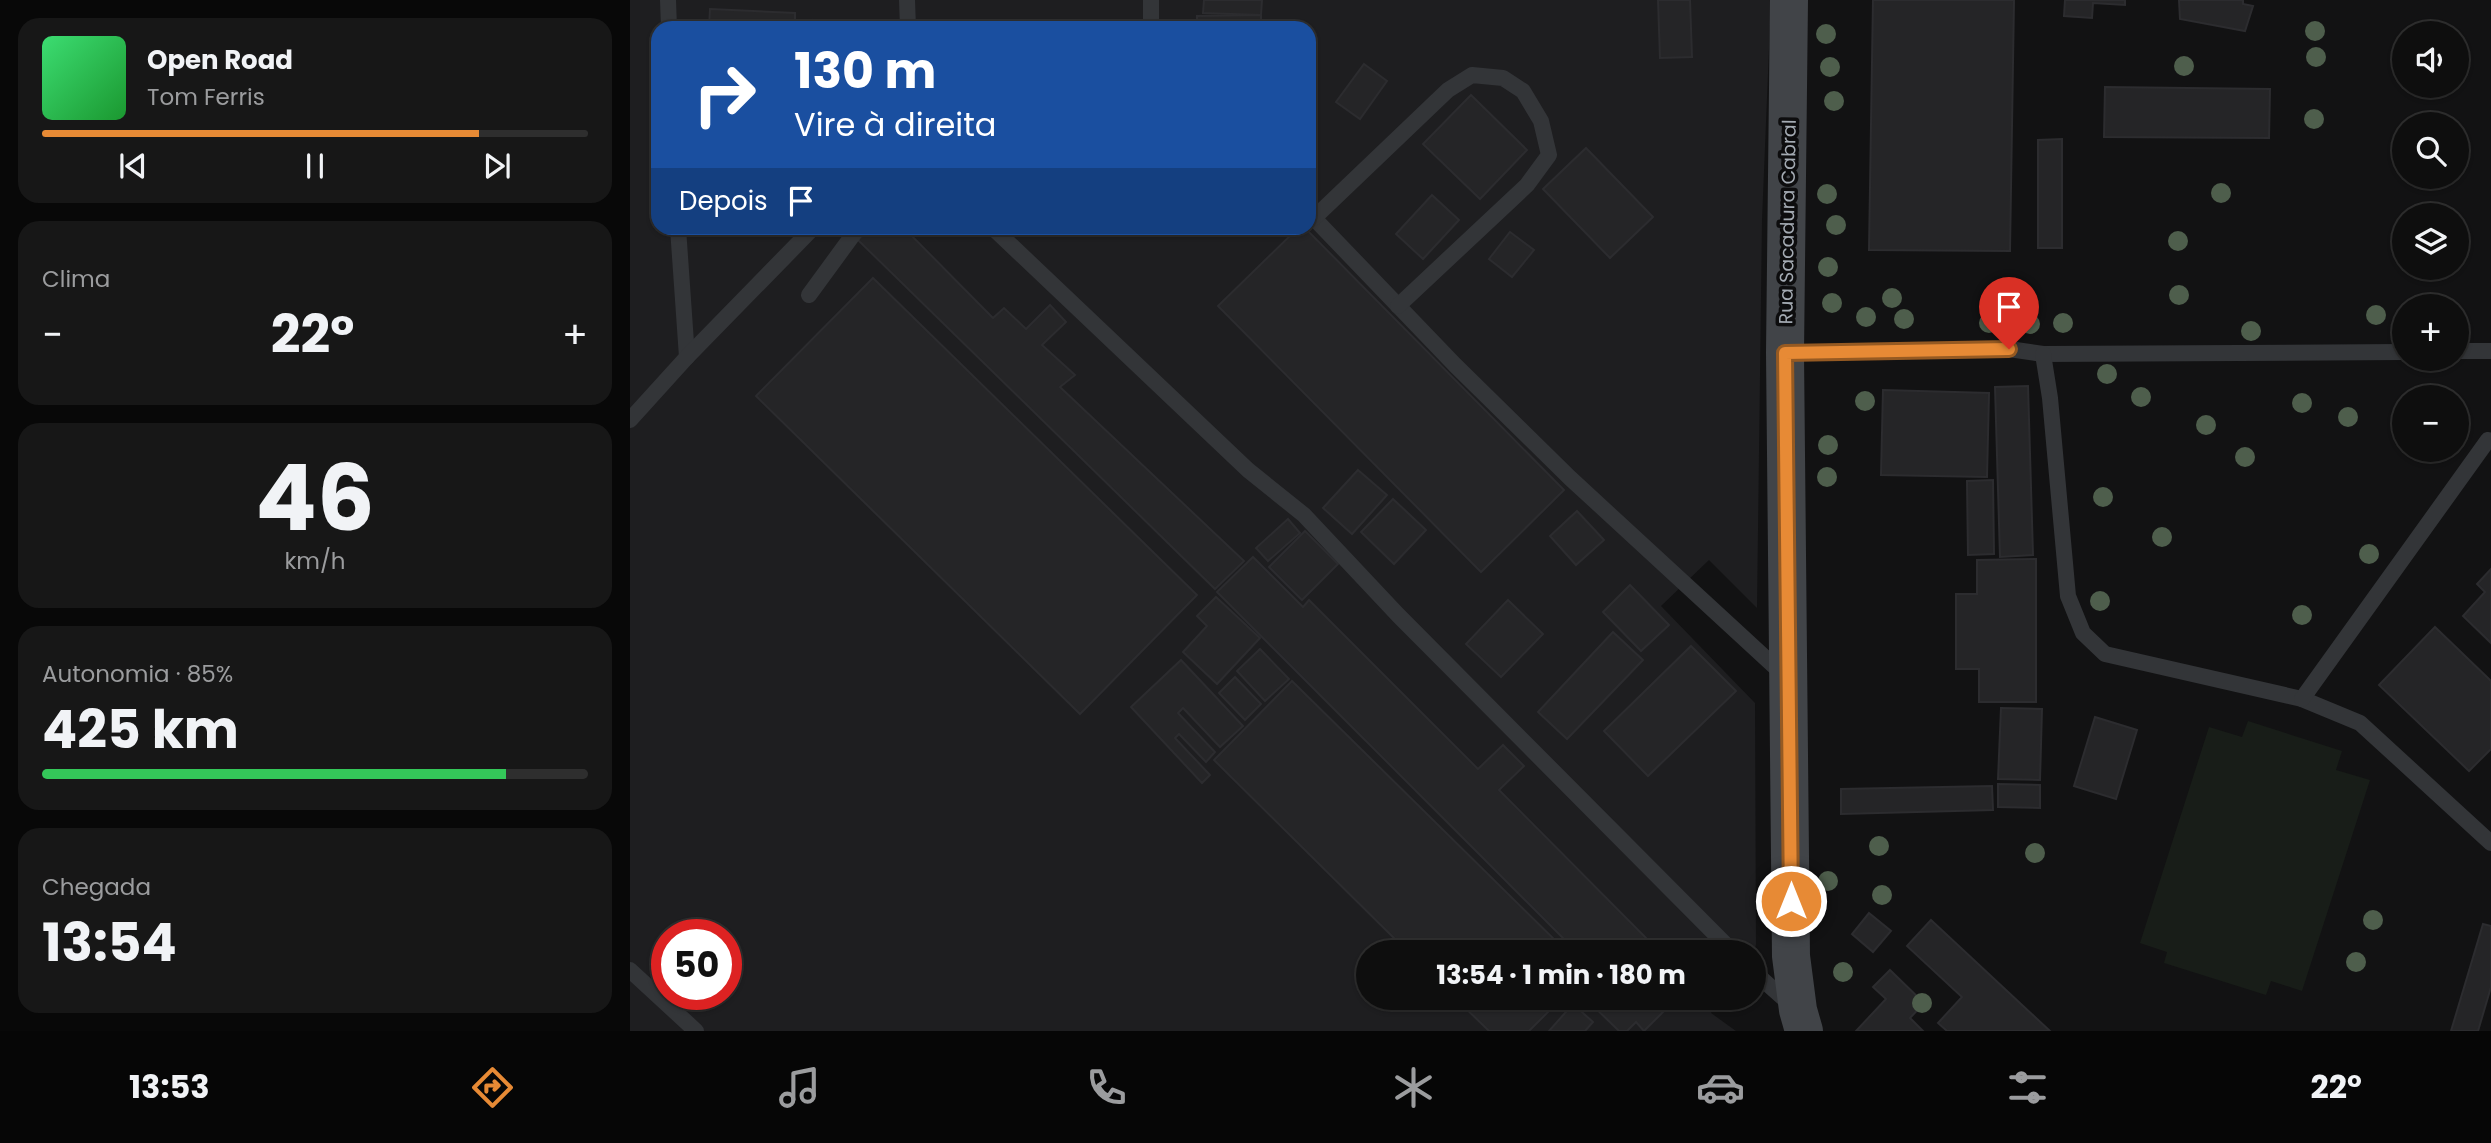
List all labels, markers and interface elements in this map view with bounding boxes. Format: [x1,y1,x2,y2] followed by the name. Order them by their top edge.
[2392,21,2469,462] map controls
[2392,21,2469,98] button: sound
[794,37,936,105] text: 130 m
[147,42,293,78] text: Open Road
[679,49,770,140] icon: right
[147,81,265,113] text: Tom Ferris
[794,102,996,147] text: Vire à direita
[2392,112,2469,189] button: search
[1772,119,1803,325] street label: Rua Sacadura Cabral
[114,147,152,185] icon: previous
[296,147,334,185] icon: pause
[478,147,516,185] icon: next
[782,182,820,220] icon: arrive
[679,183,768,219] text: Depois
[2392,203,2469,280] button: layers
[42,263,110,295] text: Clima
[1979,277,2039,349] pin
[1990,288,2028,326] icon: arrive
[2392,294,2469,371] button: +
[271,298,354,371] text: 22°
[42,308,63,361] text: −
[562,308,588,361] text: +
[2392,385,2469,462] button: −
[255,434,375,562] text: 46
[284,545,346,577] text: km/h
[42,658,233,690] text: Autonomia · 85%
[42,693,239,766] text: 425 km
[1754,864,1828,938] position arrow
[42,871,151,903] text: Chegada
[42,906,177,979] text: 13:54
[651,919,742,1010] speed limit sign: 50
[1436,957,1686,993] text: 13:54 · 1 min · 180 m
[468,1063,517,1112] icon: directions
[775,1063,824,1112] icon: music
[1082,1063,1131,1112] icon: phone
[1389,1063,1438,1112] icon: climate
[1696,1063,1745,1112] icon: car
[2003,1063,2052,1112] icon: filters
[129,1064,210,1109] text: 13:53
[2310,1064,2362,1109] text: 22°

